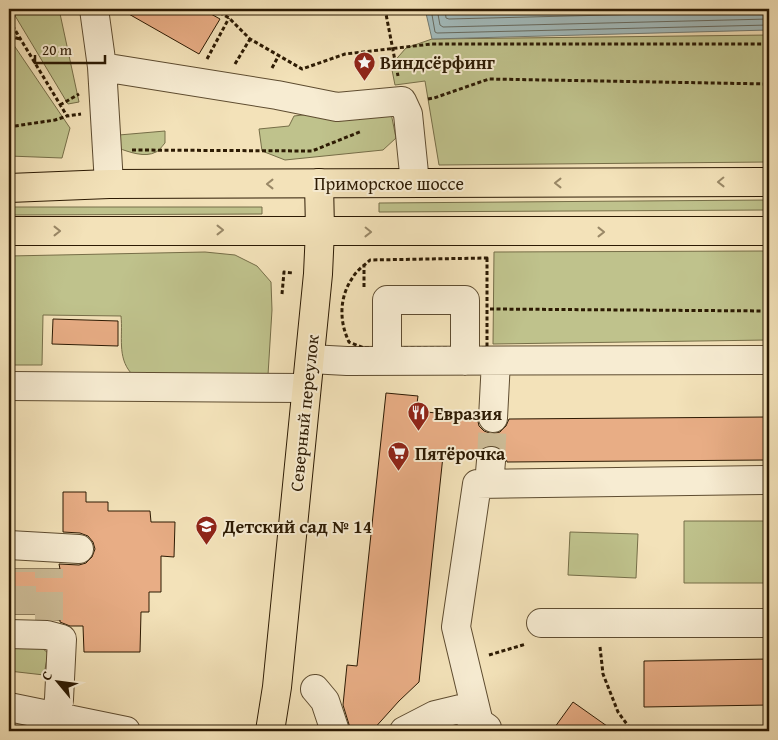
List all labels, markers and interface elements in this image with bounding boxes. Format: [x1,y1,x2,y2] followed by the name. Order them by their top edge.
[35,32,105,64] scale bar
[42,39,73,60] text: 20 m
[380,49,495,76] place label: Виндсёрфинг
[352,50,376,81] place icon: Виндсёрфинг
[314,170,464,197] street label: Приморское шоссе
[716,177,724,187] one-way arrow
[554,178,562,188] one-way arrow
[266,179,274,189] one-way arrow
[216,225,224,235] one-way arrow
[54,226,62,236] one-way arrow
[365,226,373,237] one-way arrow
[598,227,605,237] one-way arrow
[282,333,326,493] street label: Северный переулок
[434,400,502,427] place label: Евразия
[406,401,430,432] restaurant icon: Евразия
[415,440,506,467] place label: Пятёрочка
[387,441,411,472] supermarket icon: Пятёрочка
[222,513,372,540] place label: Детский сад № 14
[195,514,219,545] school or university icon: Детский сад № 14
[32,658,82,708] north arrow
[36,667,57,684] text: С

